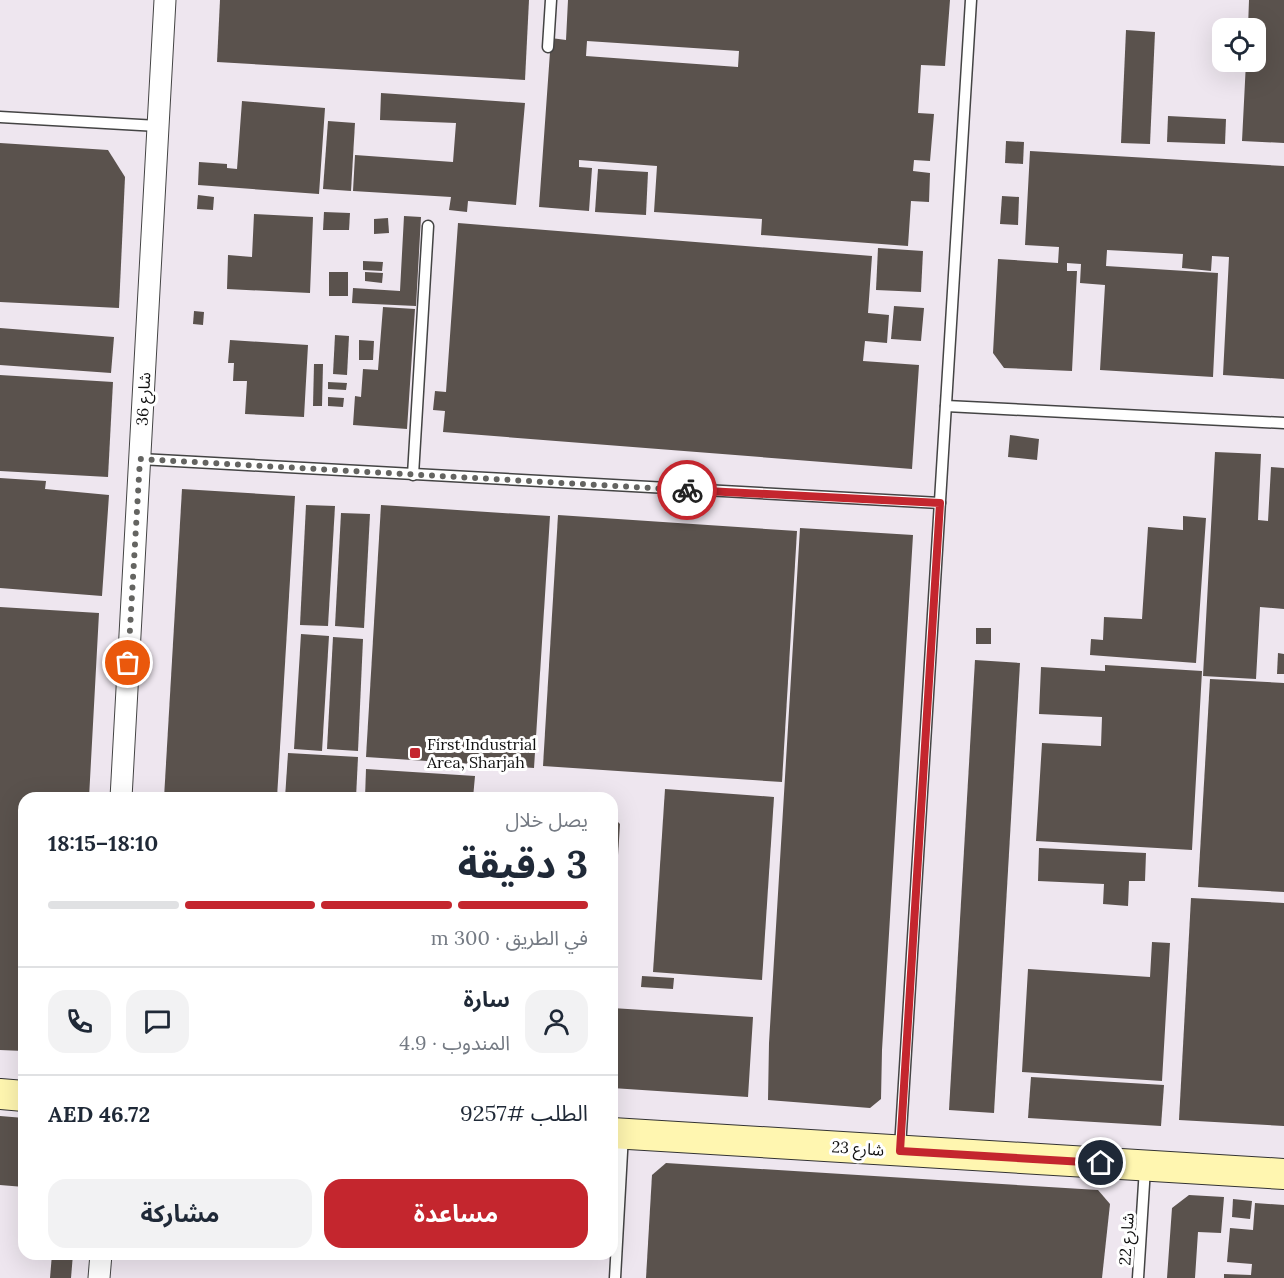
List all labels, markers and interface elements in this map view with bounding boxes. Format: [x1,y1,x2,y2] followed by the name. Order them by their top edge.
[1212,18,1266,72] map controls
[1212,18,1266,72] button: locate
[132,372,157,426] street label: شارع 36
[657,460,717,520] courier
[671,474,704,507] icon: bike
[102,637,153,688] pin
[111,646,144,679] icon: bag
[426,734,537,772] place label: First Industrial Area, Sharjah
[408,746,422,760] marker: First Industrial Area, Sharjah
[506,807,588,832] text: يصل خلال
[48,829,158,857] text: 18:10–18:15
[458,839,588,889] text: 3 دقيقة
[431,925,588,950] text: في الطريق · 300 m
[464,985,510,1013] text: سارة
[48,990,111,1053] button: phone
[126,990,189,1053] button: chat
[525,990,588,1053] button: person
[399,1030,510,1055] text: المندوب · 4.9
[460,1099,588,1127] text: الطلب #9257
[48,1100,150,1128] text: AED 46.72
[831,1136,885,1163] street label: شارع 23
[1075,1137,1126,1188] pin
[1084,1146,1117,1179] icon: home
[48,1179,312,1248] button: مشاركة
[324,1179,588,1248] button: مساعدة
[1114,1212,1141,1266] street label: شارع 22

